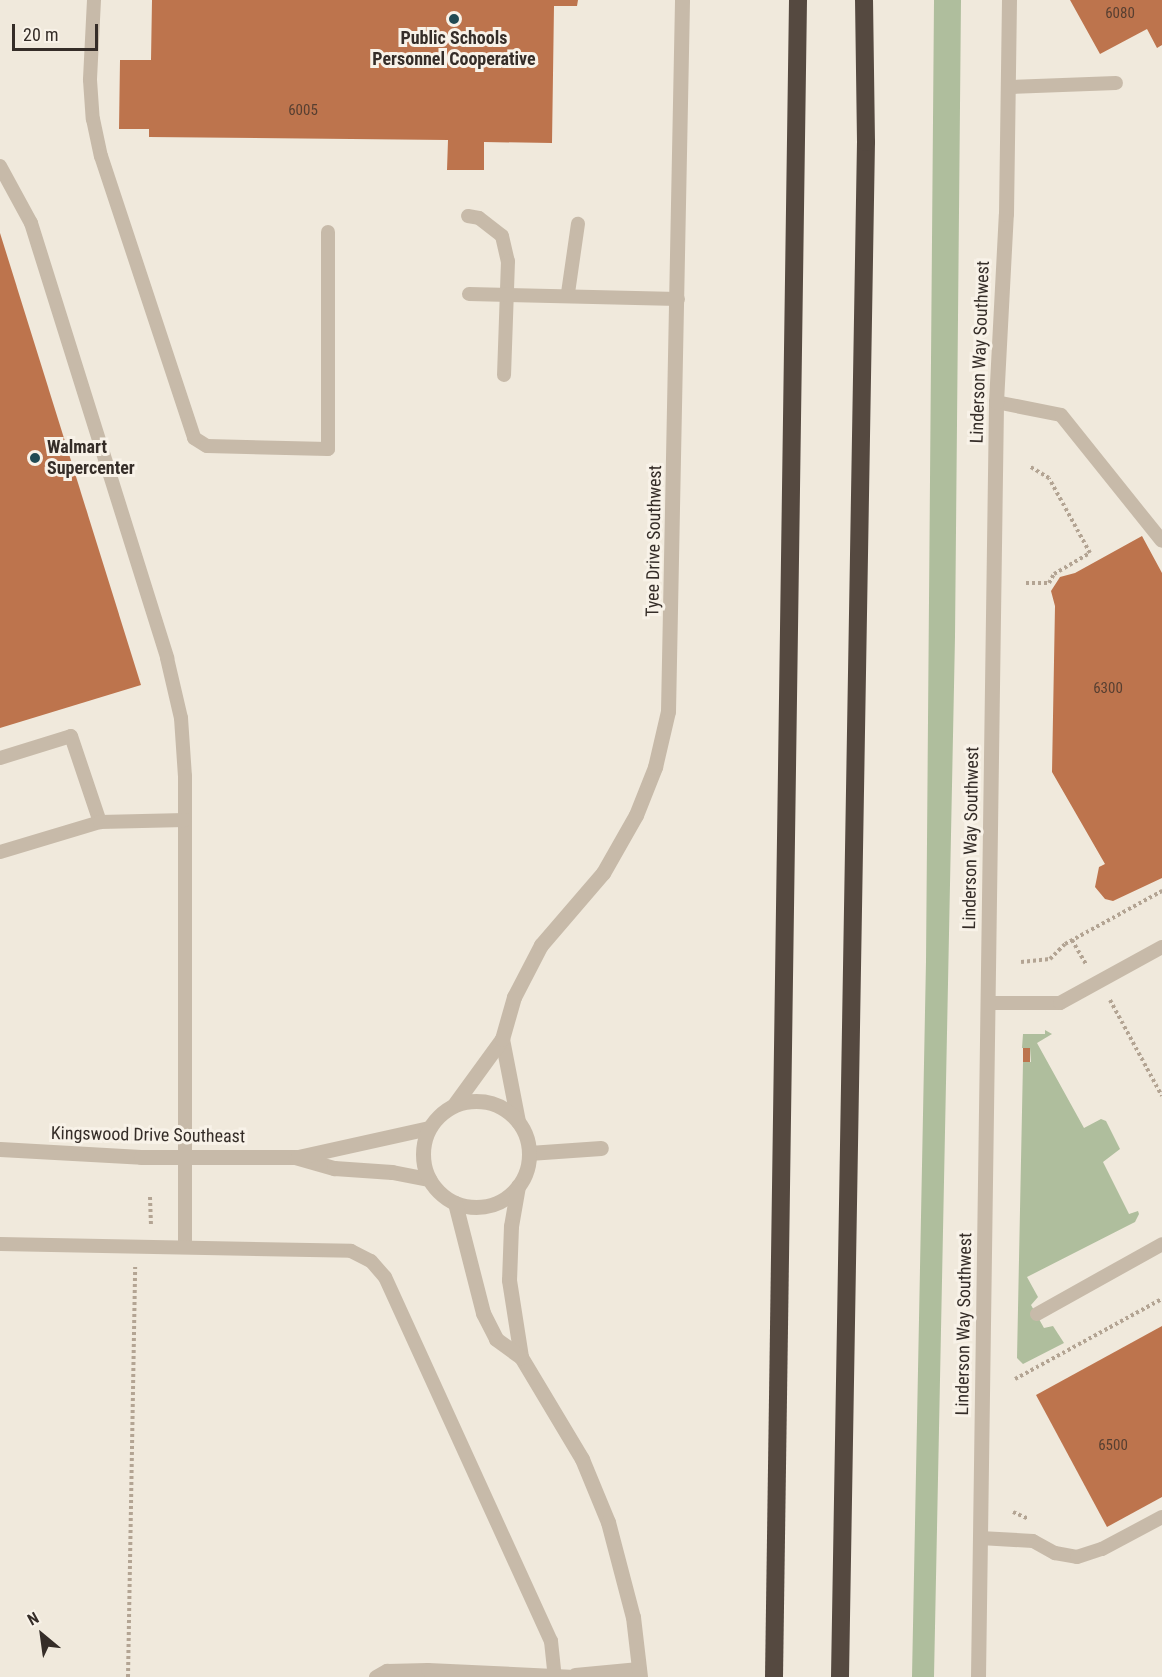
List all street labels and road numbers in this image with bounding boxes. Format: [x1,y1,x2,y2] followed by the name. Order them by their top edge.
[966,260,994,444] street label: Linderson Way Southwest
[642,465,666,617] street label: Tyee Drive Southwest
[959,746,983,930] street label: Linderson Way Southwest
[51,1123,245,1147] street label: Kingswood Drive Southeast
[952,1232,976,1416] street label: Linderson Way Southwest

